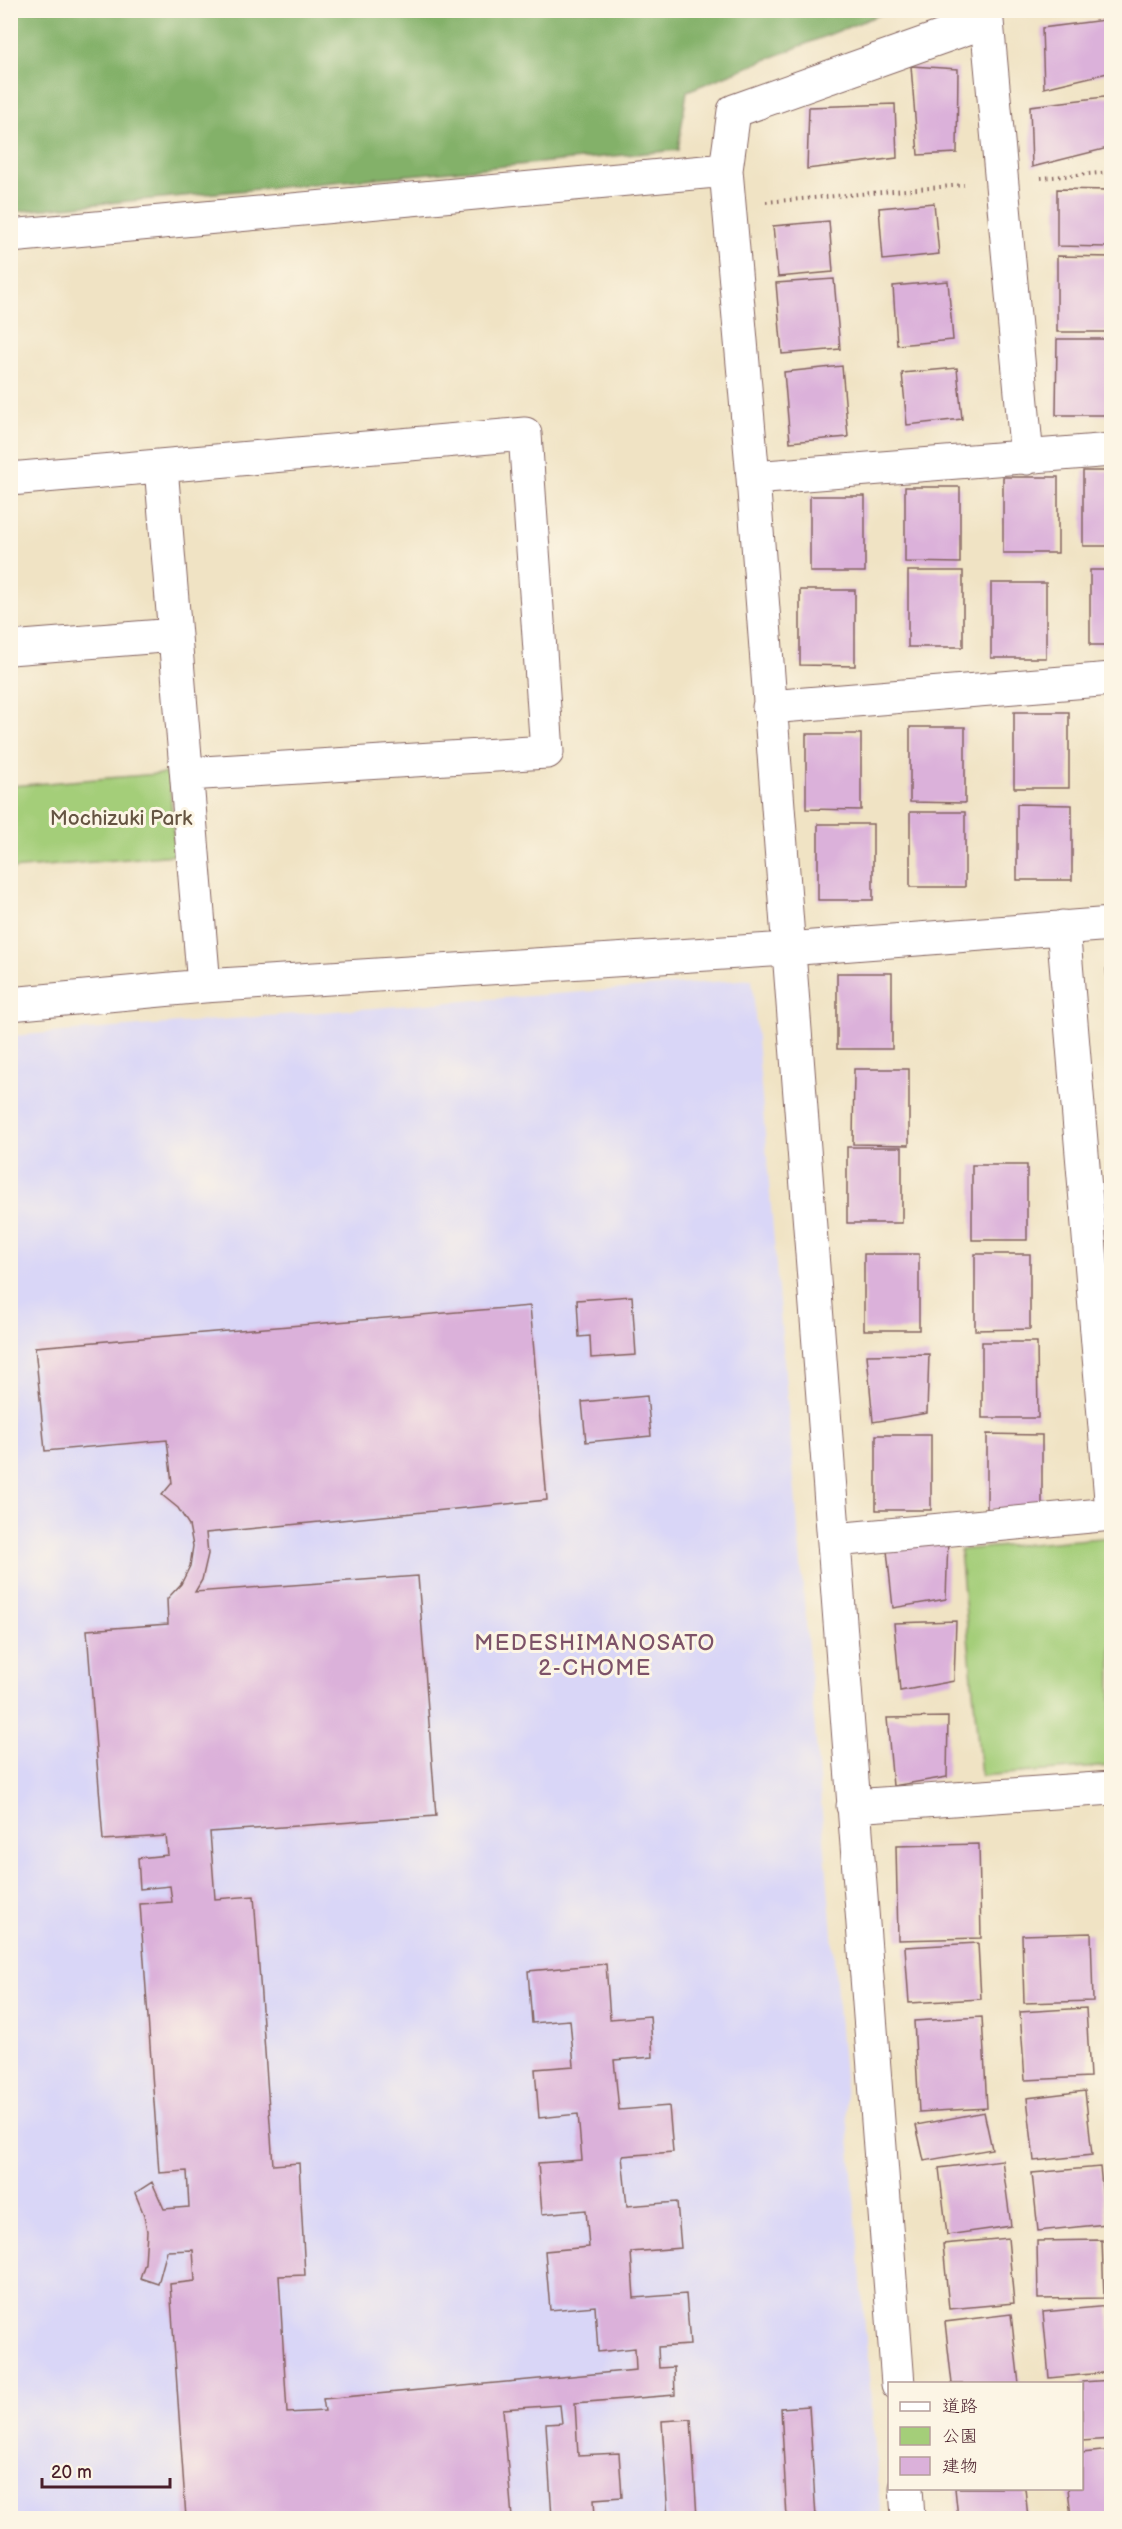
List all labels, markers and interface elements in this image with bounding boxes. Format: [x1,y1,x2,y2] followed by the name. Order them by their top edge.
[50,806,193,831] park label: Mochizuki Park
[474,1630,716,1682] district label: MEDESHIMANOSATO 2-CHOME
[888,2382,1083,2490] legend
[942,2396,978,2417] text: 道路
[942,2426,978,2447] text: 公園
[42,2451,170,2489] scale bar
[942,2456,978,2477] text: 建物
[51,2462,92,2483] text: 20 m

